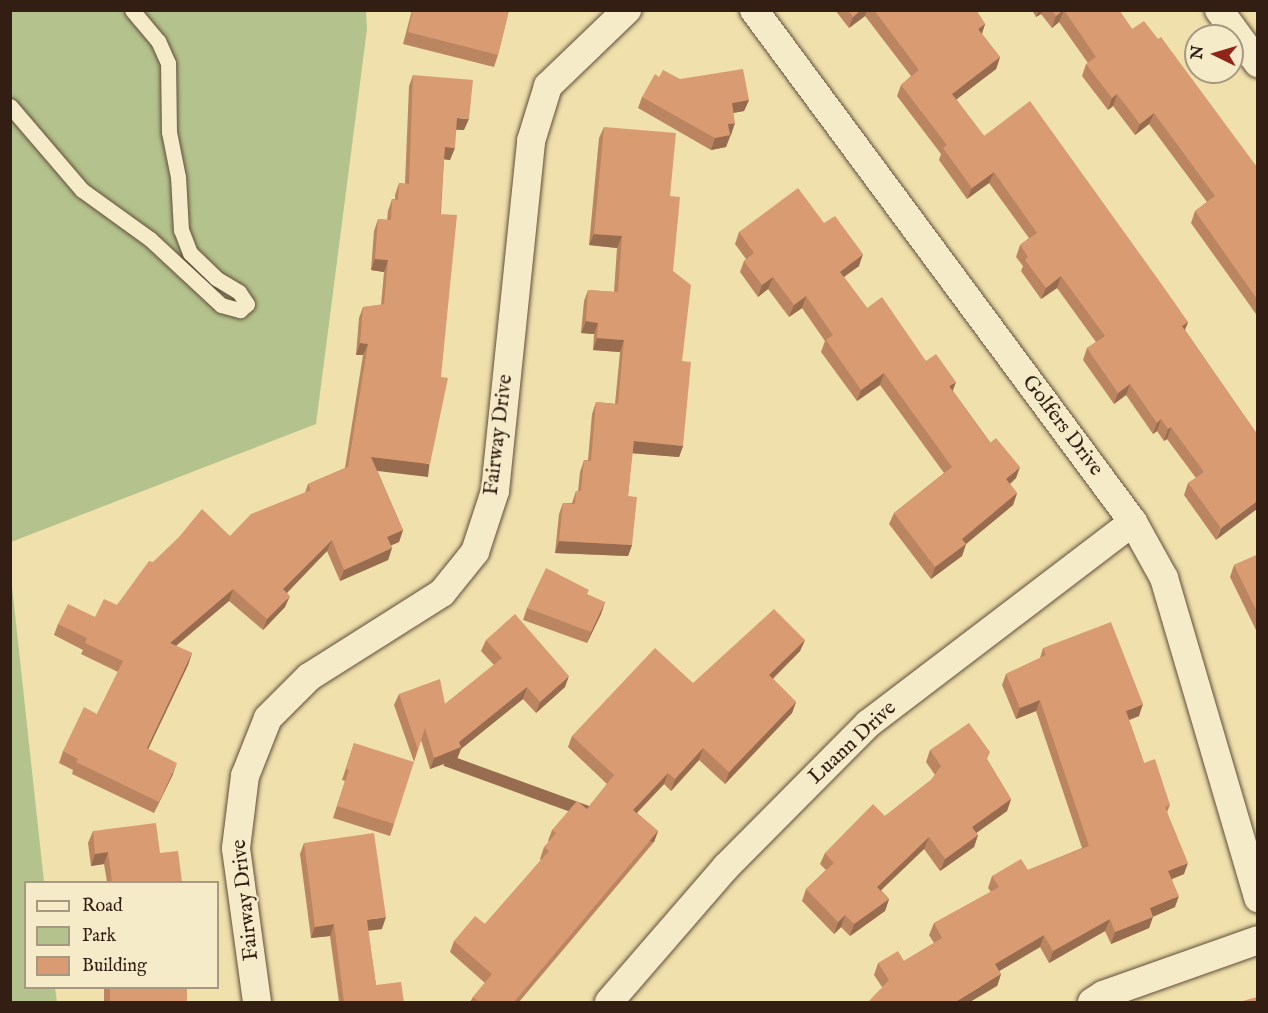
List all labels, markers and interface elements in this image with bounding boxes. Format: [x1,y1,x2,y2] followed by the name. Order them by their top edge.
[1184,24,1244,84] north arrow
[1187,45,1209,60] text: N
[1016,371,1108,481] street label: Golfers Drive
[479,373,519,497] street label: Fairway Drive
[804,696,902,790] street label: Luann Drive
[227,838,265,962] street label: Fairway Drive
[24,881,219,989] legend
[82,895,123,918] text: Road
[82,925,116,948] text: Park
[82,955,147,978] text: Building

